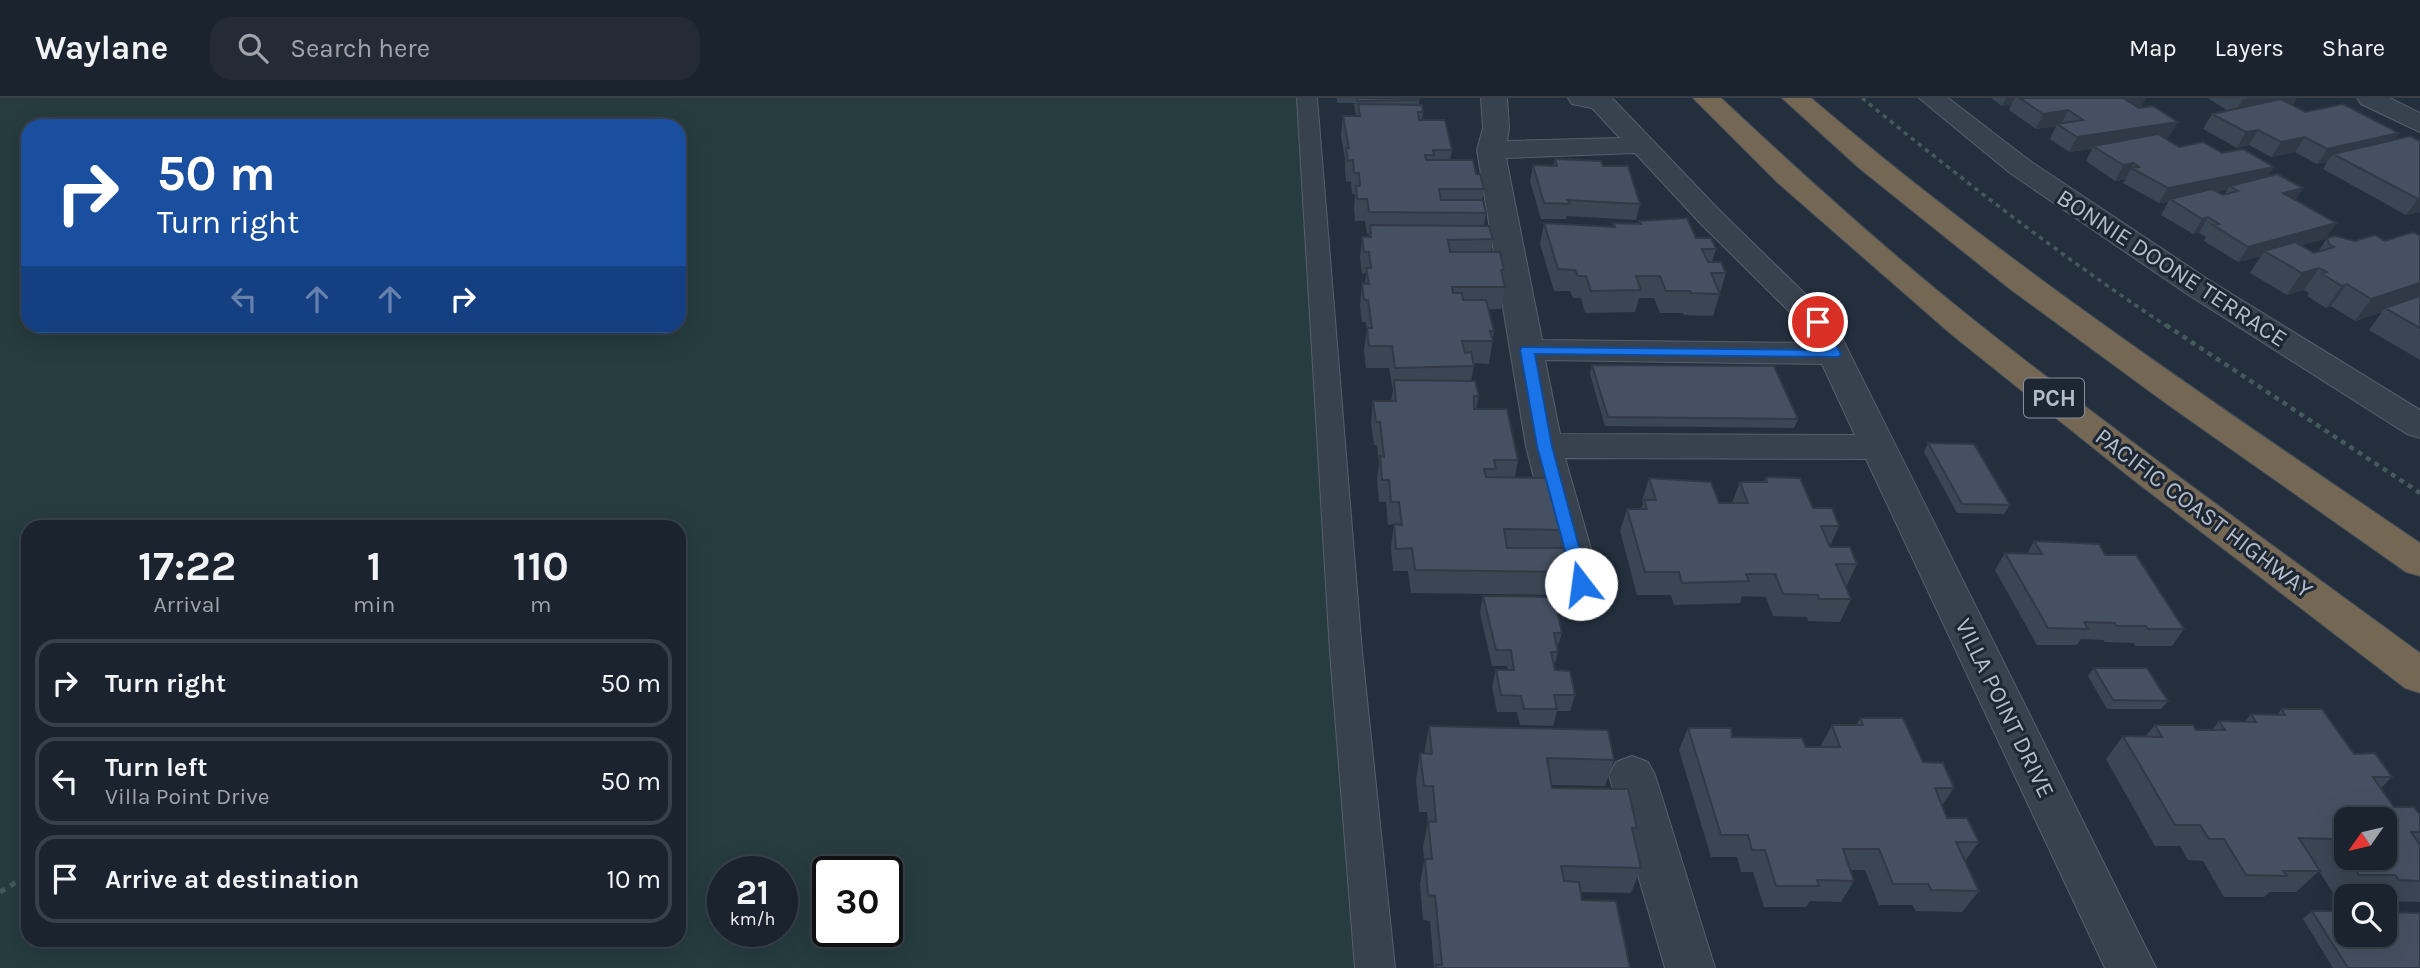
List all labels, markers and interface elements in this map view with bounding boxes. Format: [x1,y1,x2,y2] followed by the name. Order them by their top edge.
[210,17,700,80] search box
[35,29,168,67] text: Waylane
[234,29,272,67] icon: search
[290,33,430,64] text: Search here
[2129,34,2177,62] text: Map
[2215,34,2284,62] text: Layers
[2322,34,2385,62] text: Share
[157,145,275,202] text: 50 m
[42,147,133,238] icon: right
[2052,183,2292,353] street label: BONNIE DOONE TERRACE
[157,204,299,241] text: Turn right
[225,280,263,318] icon: left
[298,280,336,318] icon: ahead
[371,280,409,318] icon: ahead
[444,280,482,318] icon: right
[1788,292,1848,352] pin
[1799,303,1837,341] icon: arrive
[2024,378,2084,418] road number: PCH
[2090,422,2318,604] street label: PACIFIC COAST HIGHWAY
[138,541,236,591] text: 17:22
[367,541,382,591] text: 1
[512,541,569,591] text: 110
[1544,547,1618,621] position arrow
[153,591,221,618] text: Arrival
[353,591,395,618] text: min
[530,591,551,618] text: m
[1949,614,2061,802] street label: VILLA POINT DRIVE
[46,664,84,702] icon: right
[105,668,226,699] text: Turn right
[600,668,661,699] text: 50 m
[105,752,207,783] text: Turn left
[46,762,84,800] icon: left
[600,766,661,797] text: 50 m
[105,783,270,810] text: Villa Point Drive
[2334,807,2398,870] north arrow
[2334,807,2397,947] map controls
[812,856,903,947] speed limit sign: 30
[46,860,84,898] icon: arrive
[105,864,359,895] text: Arrive at destination
[606,864,661,895] text: 10 m
[736,872,769,913] text: 21
[2334,884,2397,947] button: search
[730,908,775,930] text: km/h

